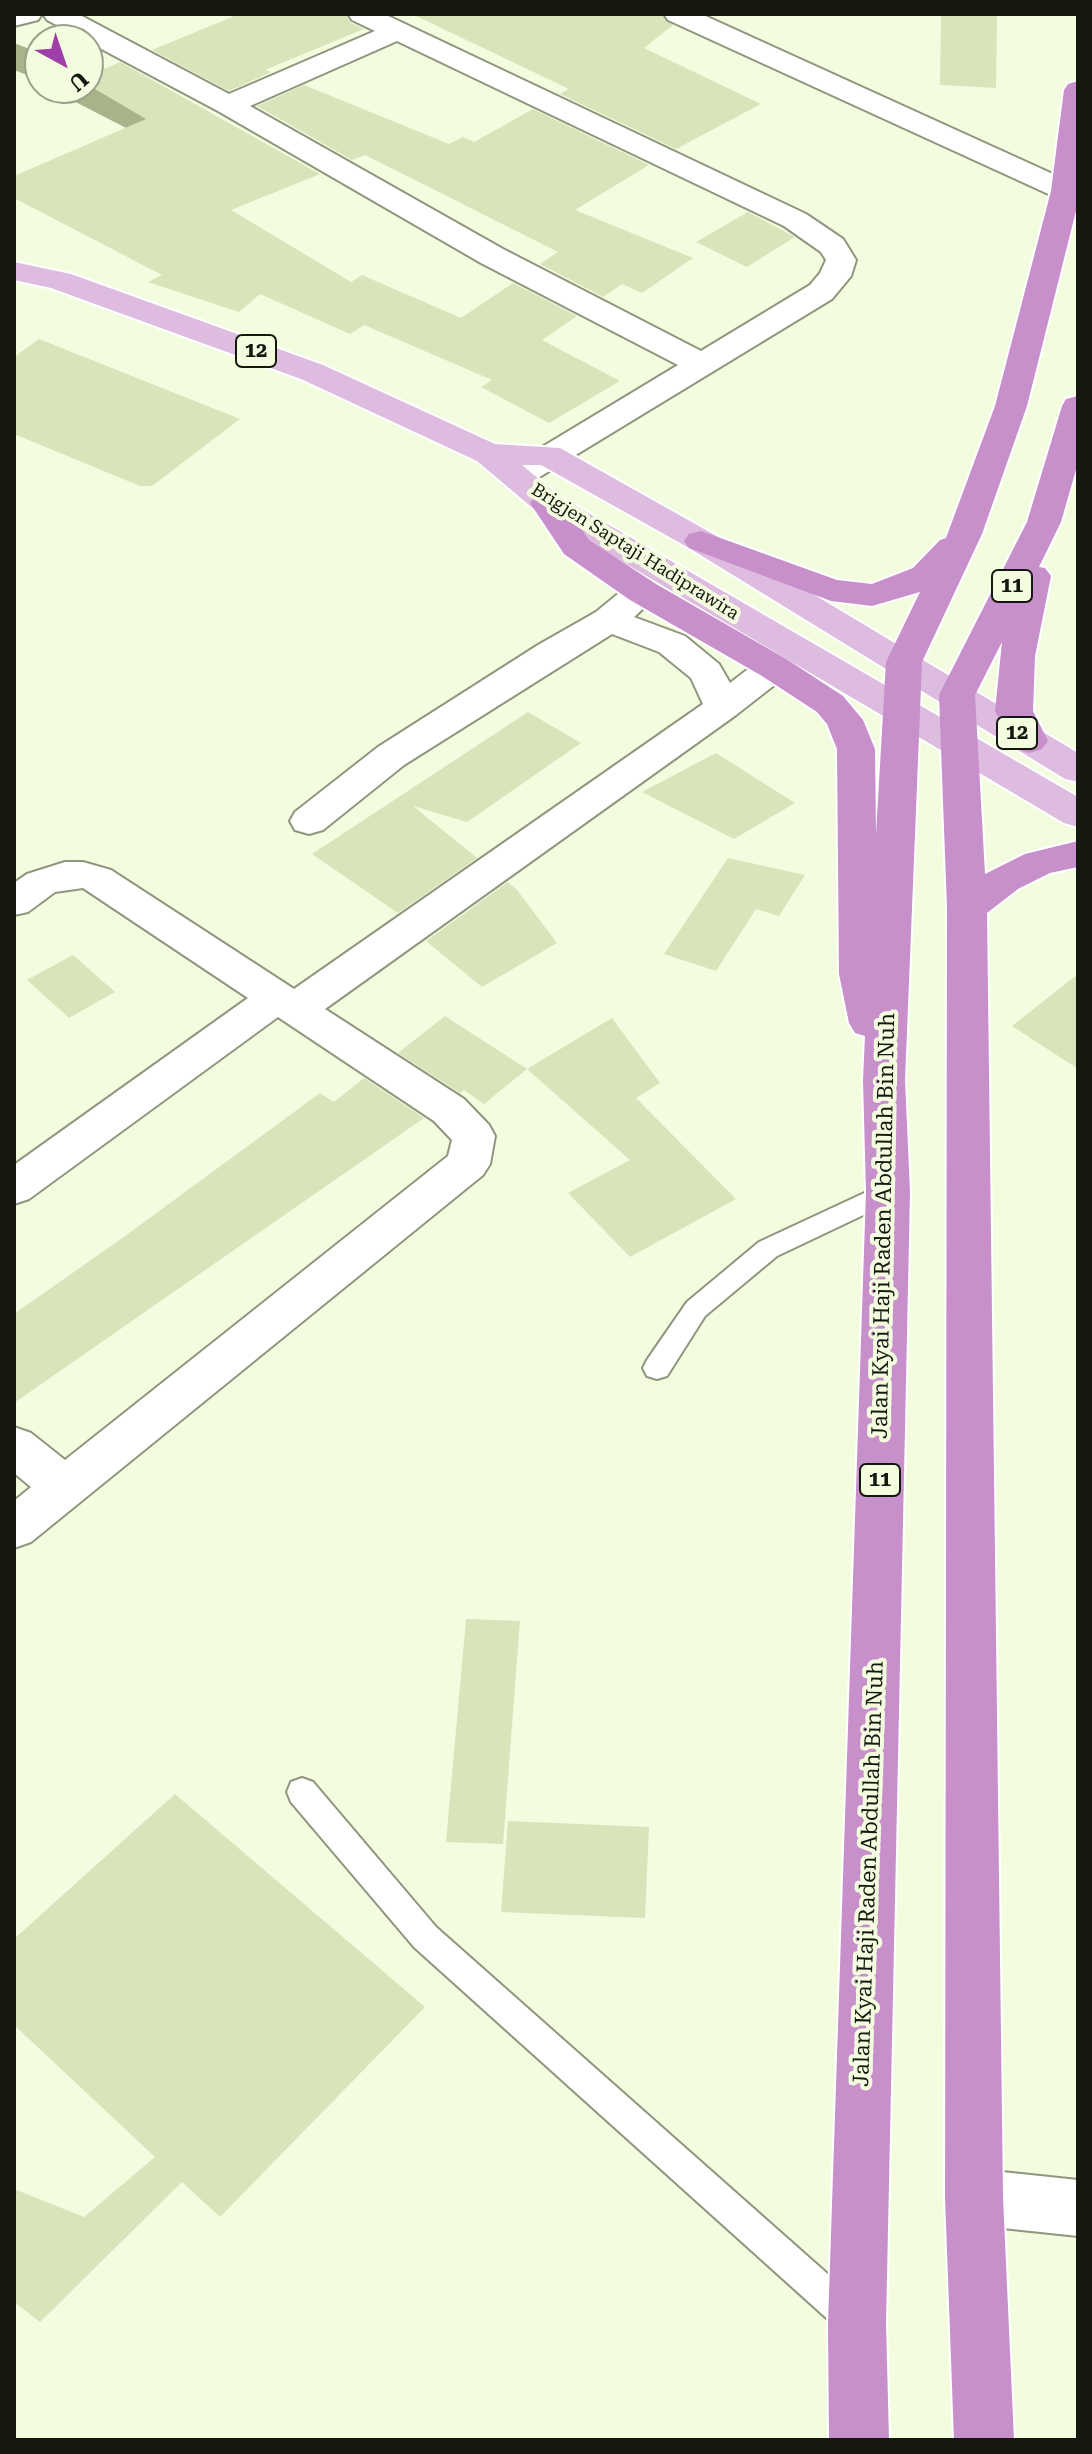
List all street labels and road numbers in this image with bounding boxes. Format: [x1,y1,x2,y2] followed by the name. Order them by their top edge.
[236,335,276,367] road number: 12
[527,479,743,625] street label: Brigjen Saptaji Hadiprawira
[992,570,1032,602] road number: 11
[997,717,1037,749] road number: 12
[867,1013,901,1439] street label: Jalan Kyai Haji Raden Abdullah Bin Nuh
[860,1464,900,1496] road number: 11
[848,1661,890,2087] street label: Jalan Kyai Haji Raden Abdullah Bin Nuh

